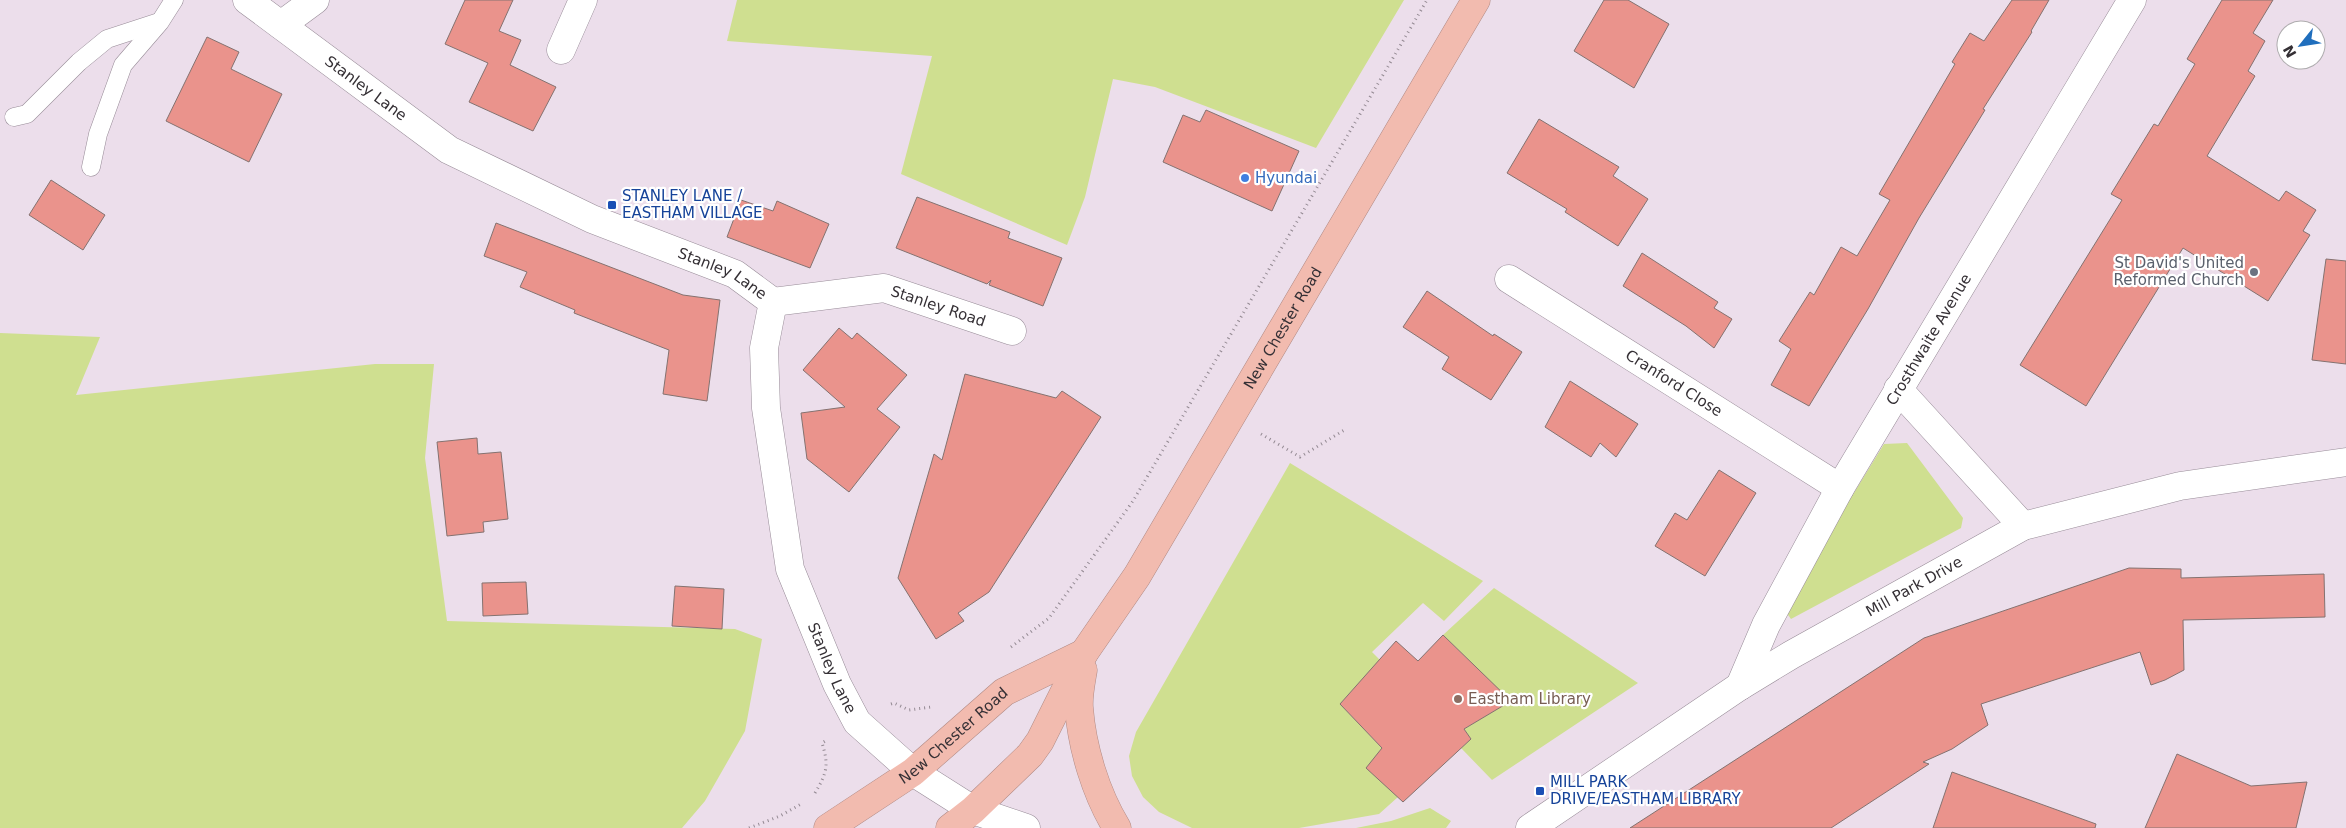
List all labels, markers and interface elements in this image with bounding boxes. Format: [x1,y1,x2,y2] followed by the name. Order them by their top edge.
[2276,20,2326,70] north arrow
[2280,42,2300,61] text: N
[321,52,410,125] street label: Stanley Lane
[1255,169,1317,187] place label: Hyundai
[1239,172,1251,184] marker: Hyundai
[622,187,763,222] place label: STANLEY LANE / EASTHAM VILLAGE
[606,199,618,211] marker: STANLEY LANE / EASTHAM VILLAGE
[675,244,770,303] street label: Stanley Lane
[2113,254,2244,289] place label: St David's United Reformed Church
[1240,264,1326,392] street label: New Chester Road
[2248,266,2260,278] marker: St David's United Reformed Church
[1883,271,1975,409] street label: Crosthwaite Avenue
[888,282,988,330] street label: Stanley Road
[1622,346,1726,420] street label: Cranford Close
[1863,553,1965,621] street label: Mill Park Drive
[804,620,860,717] street label: Stanley Lane
[896,684,1012,788] street label: New Chester Road
[1468,690,1591,708] place label: Eastham Library
[1452,693,1464,705] marker: Eastham Library
[1550,773,1741,808] place label: MILL PARK DRIVE/EASTHAM LIBRARY
[1534,785,1546,797] marker: MILL PARK DRIVE/EASTHAM LIBRARY

